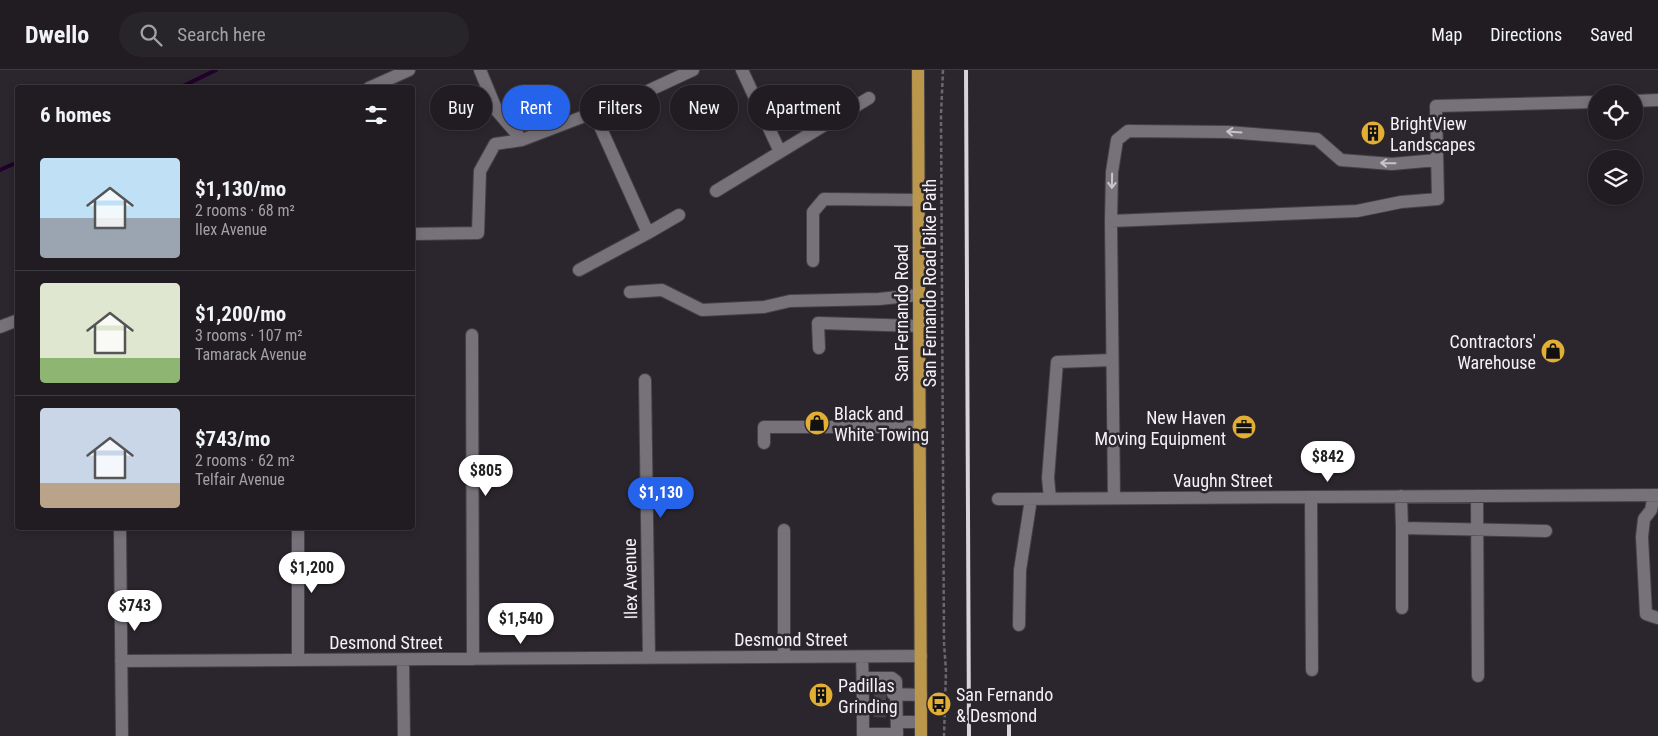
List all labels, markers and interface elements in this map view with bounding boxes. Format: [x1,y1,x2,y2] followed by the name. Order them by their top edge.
[119,12,469,57] search box
[25,21,89,49] text: Dwello
[137,21,165,49] icon: search
[177,23,266,46] text: Search here
[1431,24,1462,45] text: Map
[1490,24,1562,45] text: Directions
[1590,24,1633,45] text: Saved
[430,85,492,130] chip: Buy
[502,85,570,130] chip: Rent
[580,85,660,130] chip: Filters
[670,85,738,130] chip: New
[748,85,859,130] chip: Apartment
[1588,85,1643,205] map controls
[1588,85,1643,140] button: locate
[362,101,390,129] icon: filters
[40,103,111,127] text: 6 homes
[1390,113,1476,155] place label: BrightView Landscapes
[1360,120,1386,146] building icon: BrightView Landscapes
[1227,128,1243,137] one-way arrow
[1588,150,1643,205] button: layers
[1381,158,1397,168] one-way arrow
[1107,173,1117,189] one-way arrow
[195,177,286,201] text: $1,130/mo
[80,178,140,238] icon: home
[919,179,940,387] street label: San Fernando Road Bike Path
[195,201,295,220] text: 2 rooms · 68 m²
[195,220,267,239] text: Ilex Avenue
[891,244,912,382] street label: San Fernando Road
[195,302,286,326] text: $1,200/mo
[80,303,140,363] icon: home
[195,326,303,345] text: 3 rooms · 107 m²
[1450,331,1536,373] place label: Contractors' Warehouse
[1540,338,1566,364] shop icon: Contractors' Warehouse
[195,345,306,364] text: Tamarack Avenue
[834,403,929,445] place label: Black and White Towing
[1094,407,1226,449] place label: New Haven Moving Equipment
[804,410,830,436] shop icon: Black and White Towing
[1231,414,1257,440] office icon: New Haven Moving Equipment
[195,427,270,451] text: $743/mo
[80,428,140,488] icon: home
[1298,440,1358,483] pin: $842
[1312,447,1344,466] text: $842
[195,451,295,470] text: 2 rooms · 62 m²
[456,454,516,497] pin: $805
[470,461,502,480] text: $805
[195,470,285,489] text: Telfair Avenue
[1173,470,1273,491] street label: Vaughn Street
[620,476,702,519] pin: $1,130
[639,483,683,502] text: $1,130
[619,538,641,620] street label: Ilex Avenue
[271,552,353,594] pin: $1,200
[290,558,334,577] text: $1,200
[105,590,165,632] pin: $743
[119,596,151,615] text: $743
[480,602,562,645] pin: $1,540
[499,609,543,628] text: $1,540
[734,629,848,650] street label: Desmond Street
[329,632,443,653] street label: Desmond Street
[838,675,898,717] place label: Padillas Grinding
[808,682,834,708] building icon: Padillas Grinding
[956,684,1053,726] place label: San Fernando & Desmond
[926,691,952,717] bus stop icon: San Fernando & Desmond

